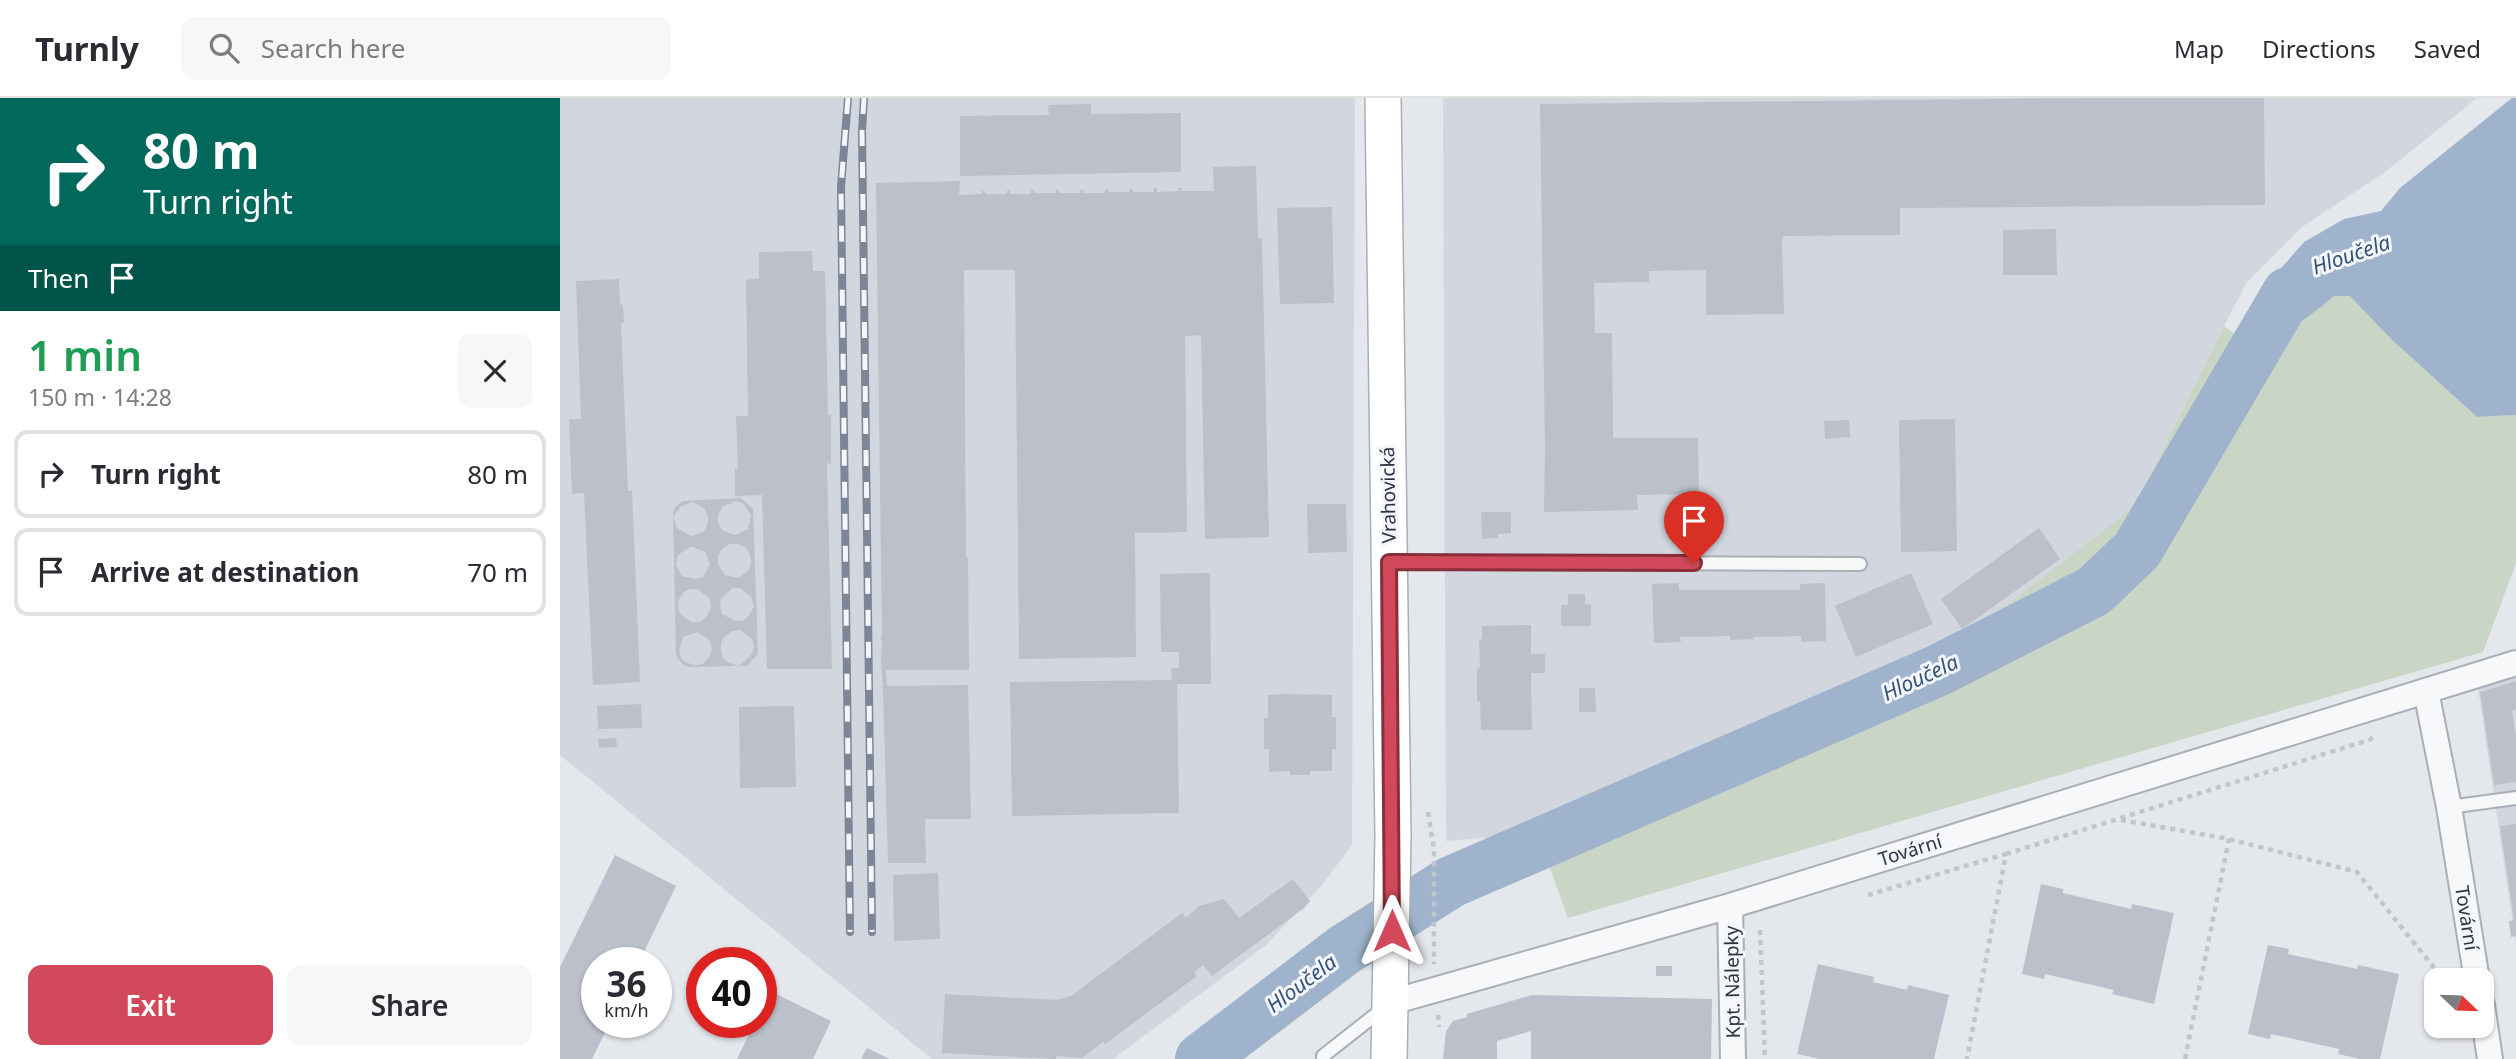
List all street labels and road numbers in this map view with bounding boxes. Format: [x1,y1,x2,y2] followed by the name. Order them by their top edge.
[1374,446,1402,544] street label: Vrahovická
[1875,828,1946,872] street label: Tovární
[2449,884,2485,953] street label: Tovární
[1718,925,1746,1039] street label: Kpt. Nálepky

